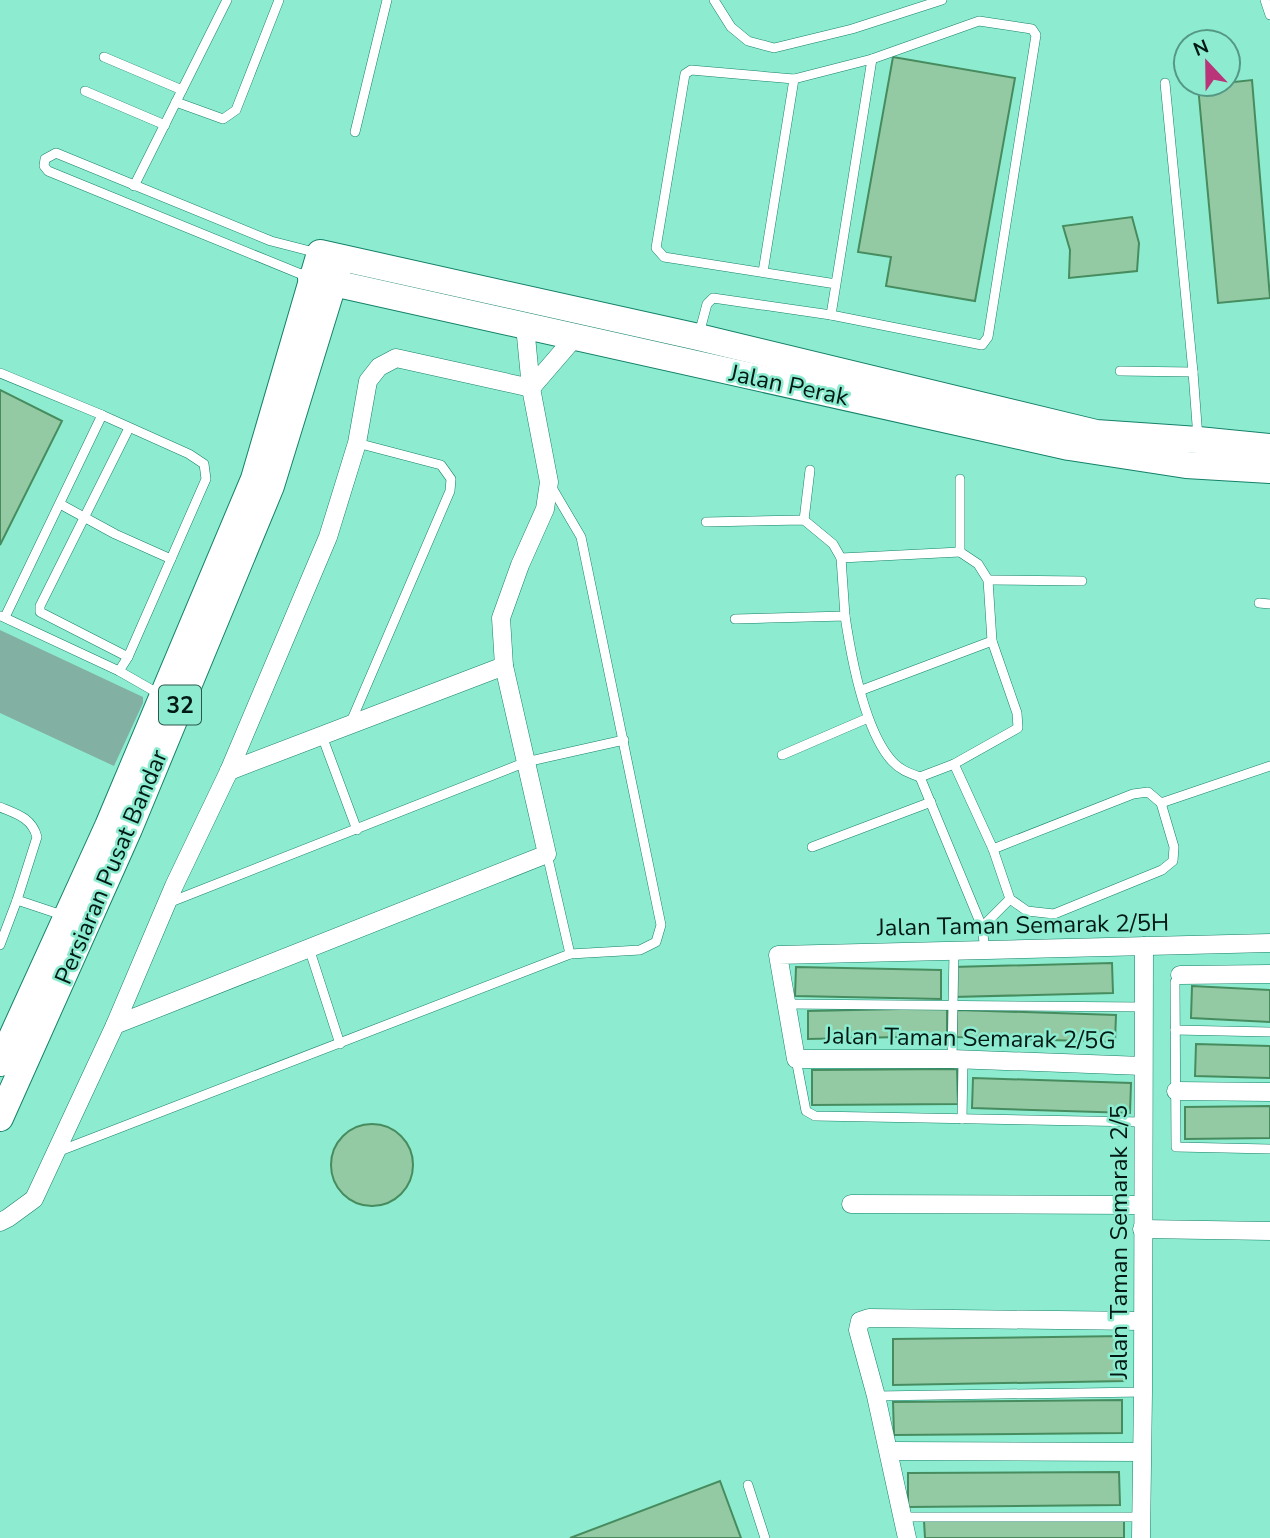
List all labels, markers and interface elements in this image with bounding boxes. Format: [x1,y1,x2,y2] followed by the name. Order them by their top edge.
[1172,28,1242,98] north arrow
[1190,33,1212,63] text: N
[726,357,852,413] street label: Jalan Perak
[159,685,201,724] road number: 32
[47,744,175,989] street label: Persiaran Pusat Bandar
[875,906,1170,944] street label: Jalan Taman Semarak 2/5H
[823,1019,1116,1057] street label: Jalan Taman Semarak 2/5G
[1103,1105,1135,1380] street label: Jalan Taman Semarak 2/5

